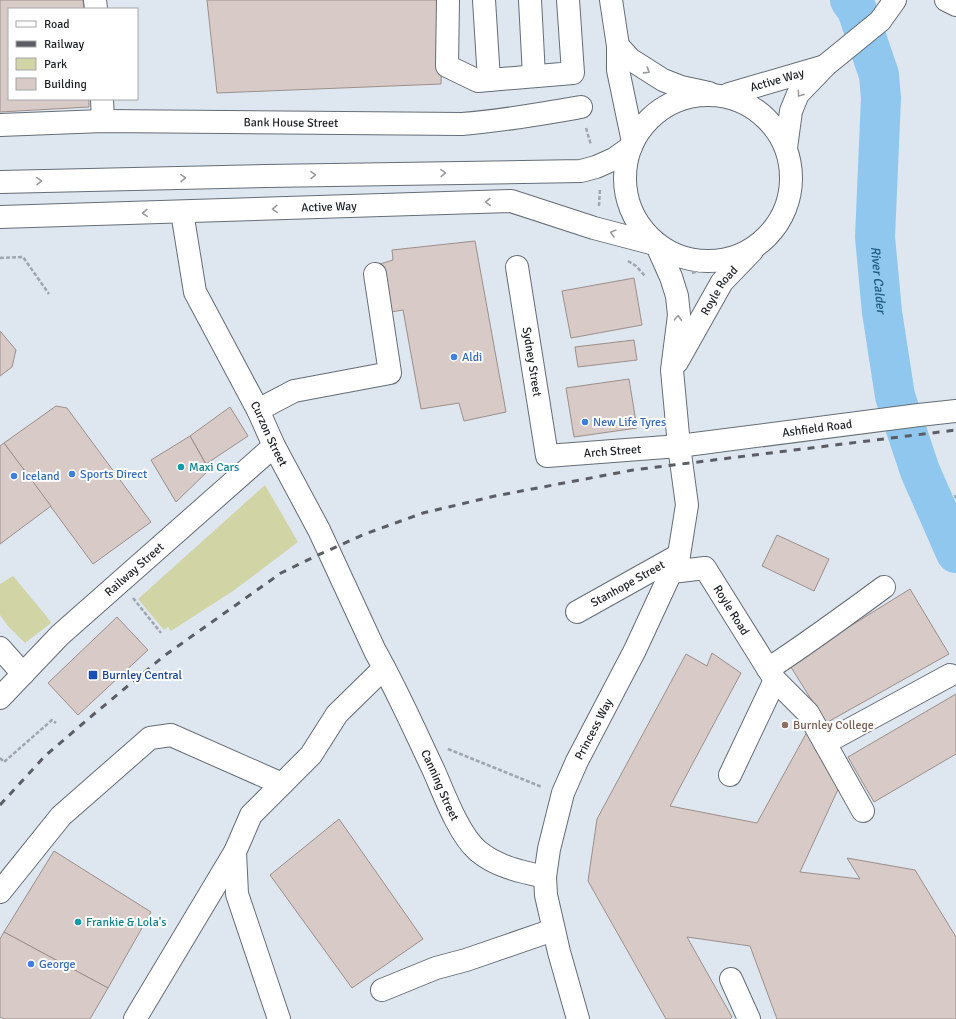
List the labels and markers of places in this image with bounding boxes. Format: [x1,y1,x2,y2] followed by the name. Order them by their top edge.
[462,350,482,365] place label: Aldi
[449,352,459,362] marker: Aldi
[593,415,666,430] place label: New Life Tyres
[580,417,590,427] marker: New Life Tyres
[189,460,239,475] place label: Maxi Cars
[176,462,186,472] marker: Maxi Cars
[80,467,147,482] place label: Sports Direct
[22,469,60,484] place label: Iceland
[67,469,77,479] marker: Sports Direct
[9,471,19,481] marker: Iceland
[102,668,183,683] place label: Burnley Central
[87,669,99,681] marker: Burnley Central
[793,718,874,733] place label: Burnley College
[780,720,790,730] marker: Burnley College
[86,915,166,930] place label: Frankie & Lola's
[73,917,83,927] marker: Frankie & Lola's
[39,957,76,972] place label: George
[26,959,36,969] marker: George

